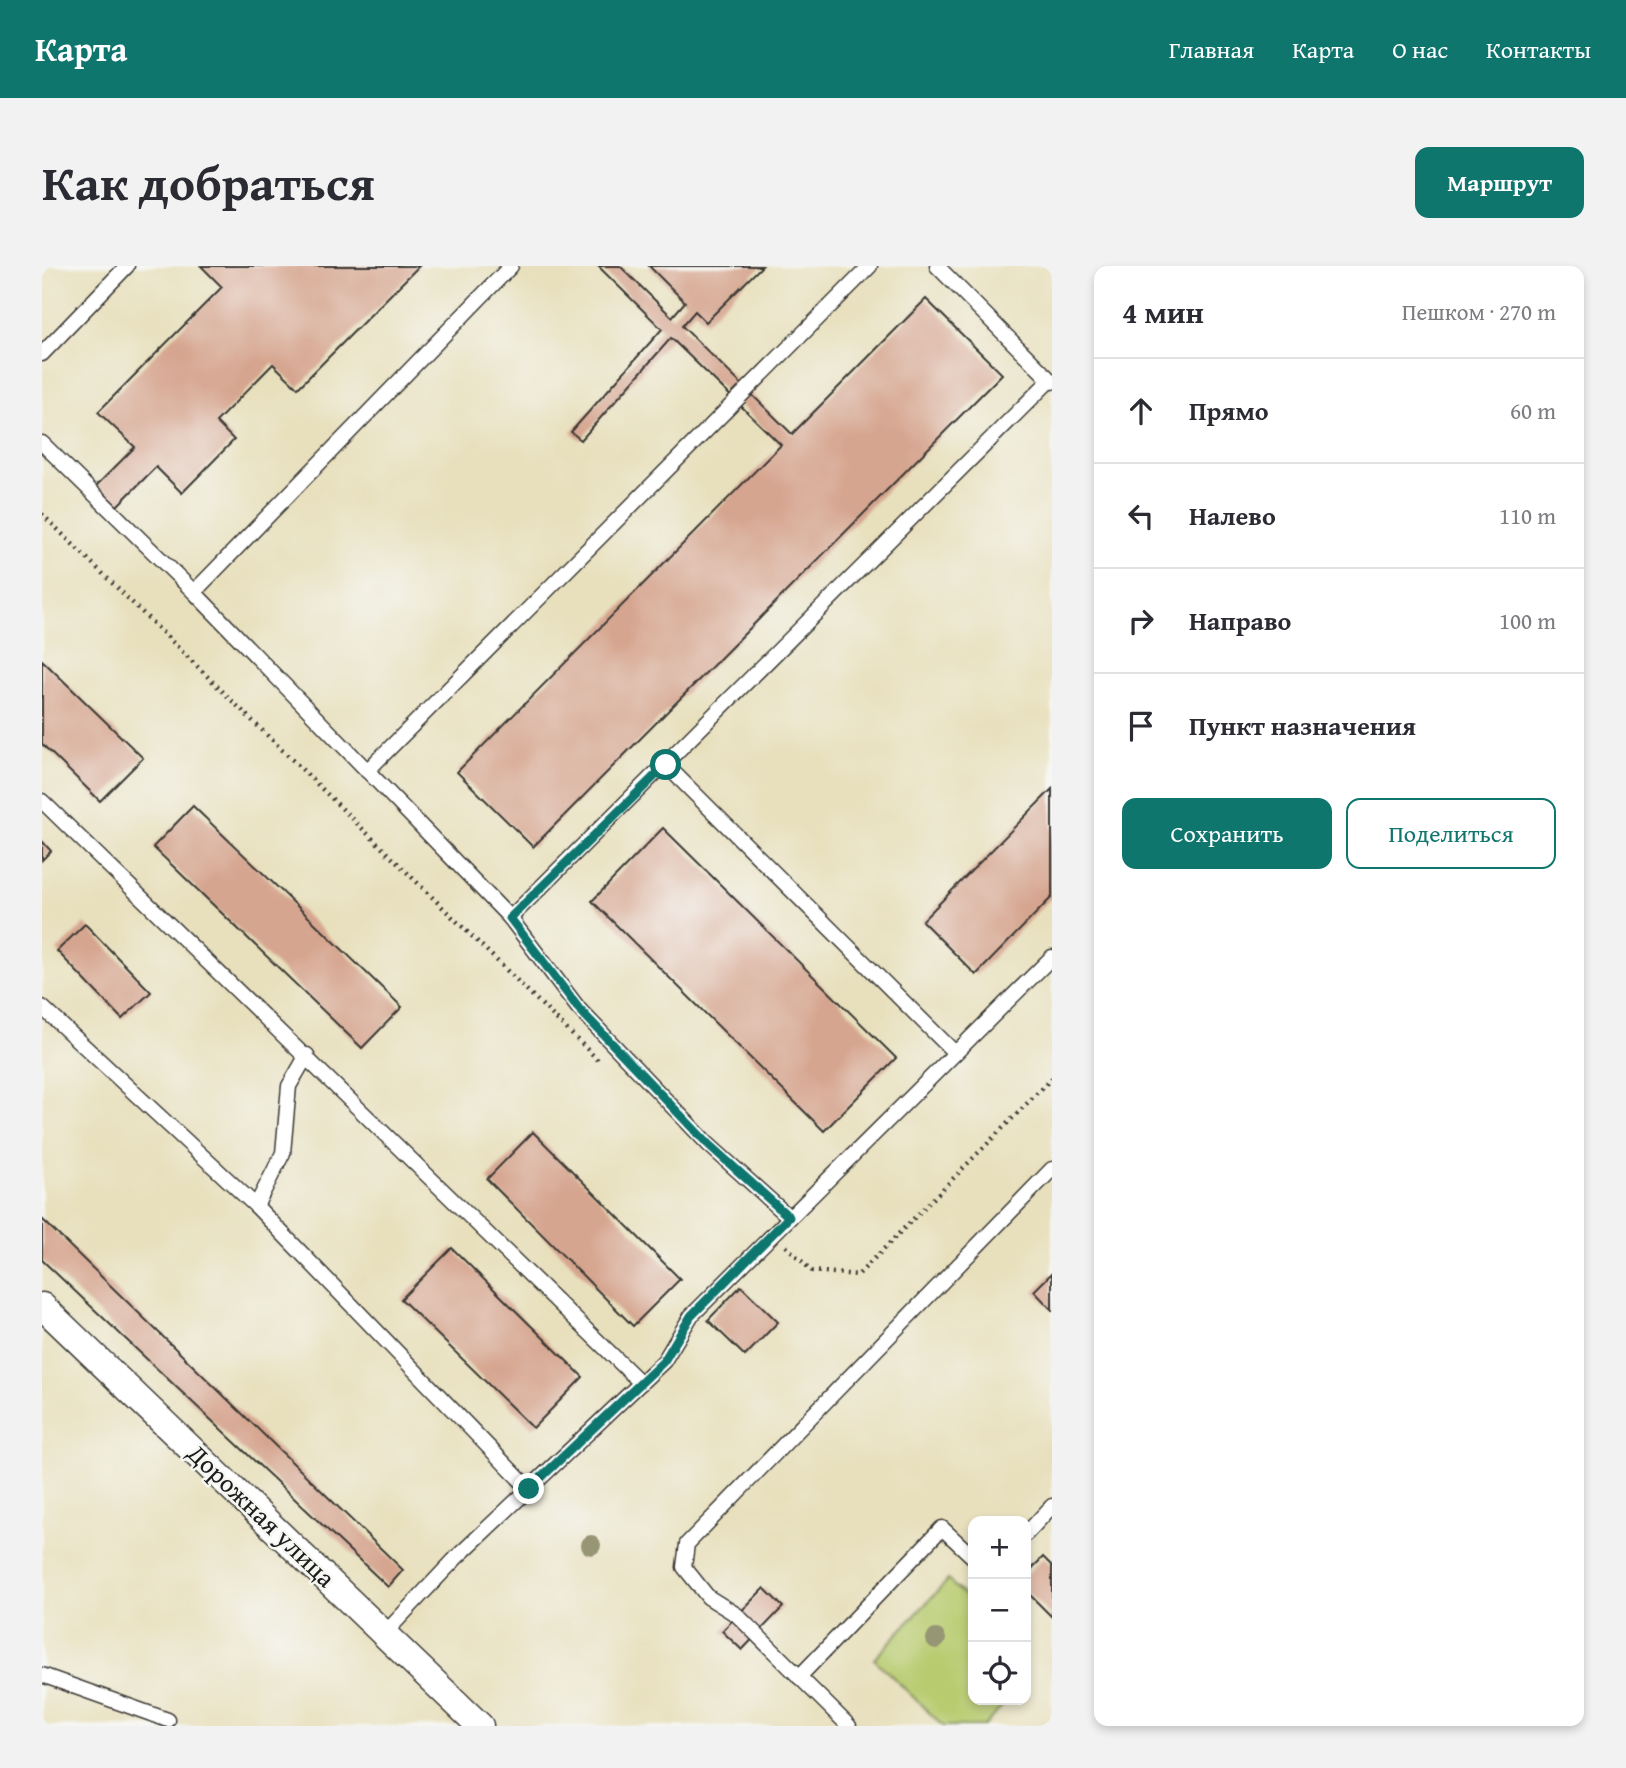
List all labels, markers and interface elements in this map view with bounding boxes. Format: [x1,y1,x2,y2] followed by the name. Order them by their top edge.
[35,25,127,73] text: Карта
[1169,32,1254,67] text: Главная
[1292,32,1354,67] text: Карта
[1392,32,1448,67] text: О нас
[1486,32,1591,67] text: Контакты
[42,146,375,218] text: Как добраться
[1415,147,1584,218] button: Маршрут
[1122,290,1204,334] text: 4 мин
[1402,295,1556,328] text: Пешком · 270 m
[1189,391,1269,430] text: Прямо
[1122,392,1160,430] icon: ahead
[1510,394,1556,427] text: 60 m
[1189,496,1276,535] text: Налево
[1122,497,1160,535] icon: left
[1499,499,1556,532] text: 110 m
[1189,601,1291,640] text: Направо
[1122,602,1160,640] icon: right
[1499,604,1556,637] text: 100 m
[1189,706,1416,745] text: Пункт назначения
[1122,707,1160,745] icon: arrive
[650,749,681,780] route start
[1122,798,1332,869] button: Сохранить
[1346,798,1556,869] button: Поделиться
[178,1433,345,1596] street label: Дорожная улица
[513,1473,544,1504] route end
[968,1516,1031,1705] map controls
[968,1516,1031,1579] button: +
[968,1579,1031,1642] button: −
[968,1642,1031,1705] button: locate

